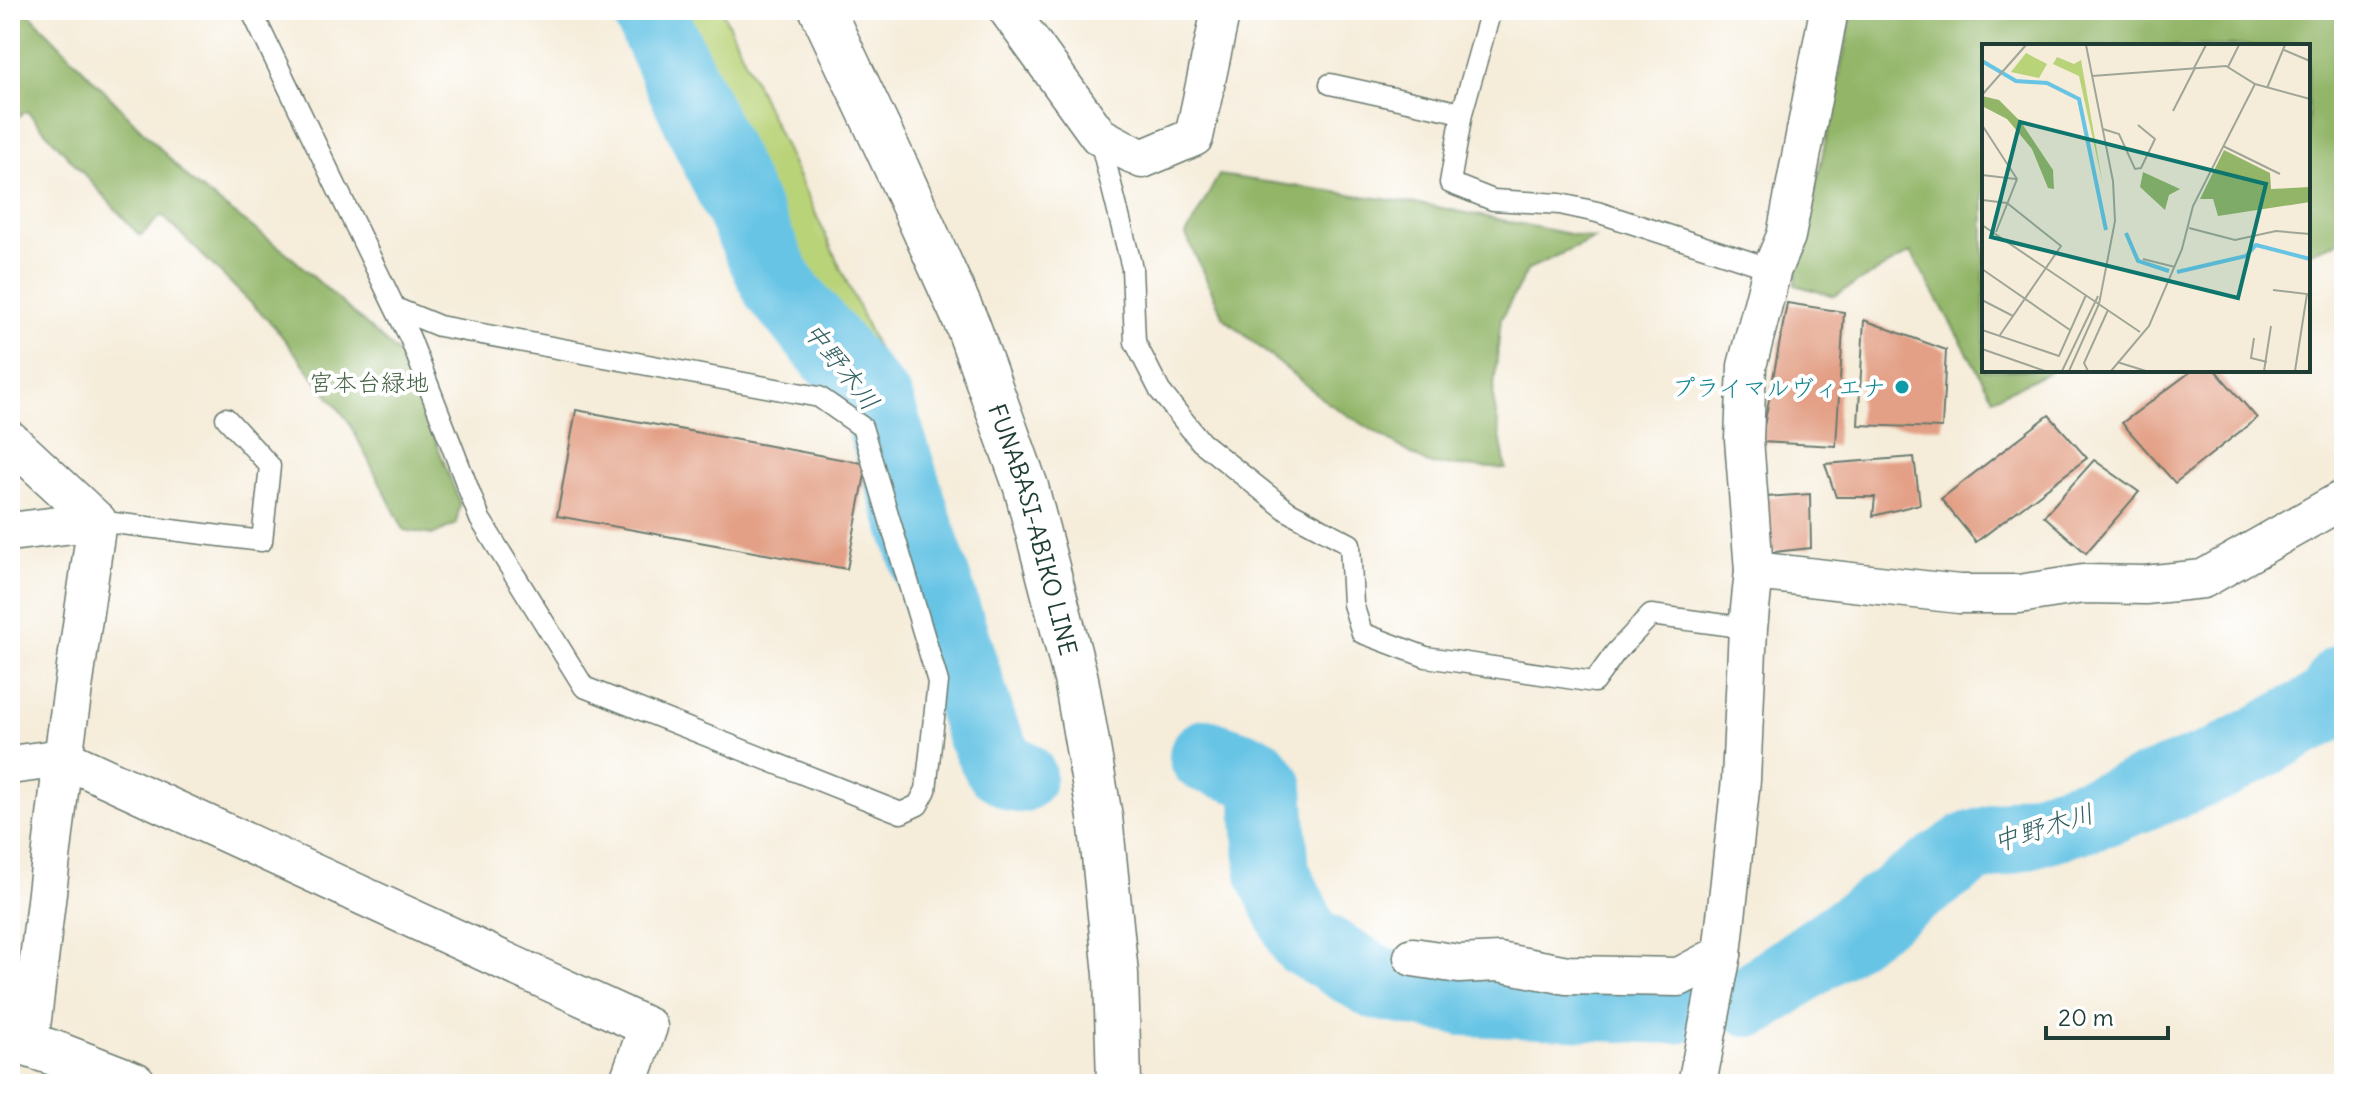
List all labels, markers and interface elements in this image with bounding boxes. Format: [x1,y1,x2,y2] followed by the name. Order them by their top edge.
[1982,44,2310,372] inset map
[797,315,887,417] water label: 中野木川
[309,367,429,397] park label: 宮本台緑地
[1671,372,1886,402] place label: プライマルヴィエナ
[1893,378,1911,396] marker: プライマルヴィエナ
[982,400,1084,658] street label: FUNABASI-ABIKO LINE
[1988,796,2098,858] water label: 中野木川
[2046,990,2168,1040] scale bar
[2058,1002,2114,1032] text: 20 m

